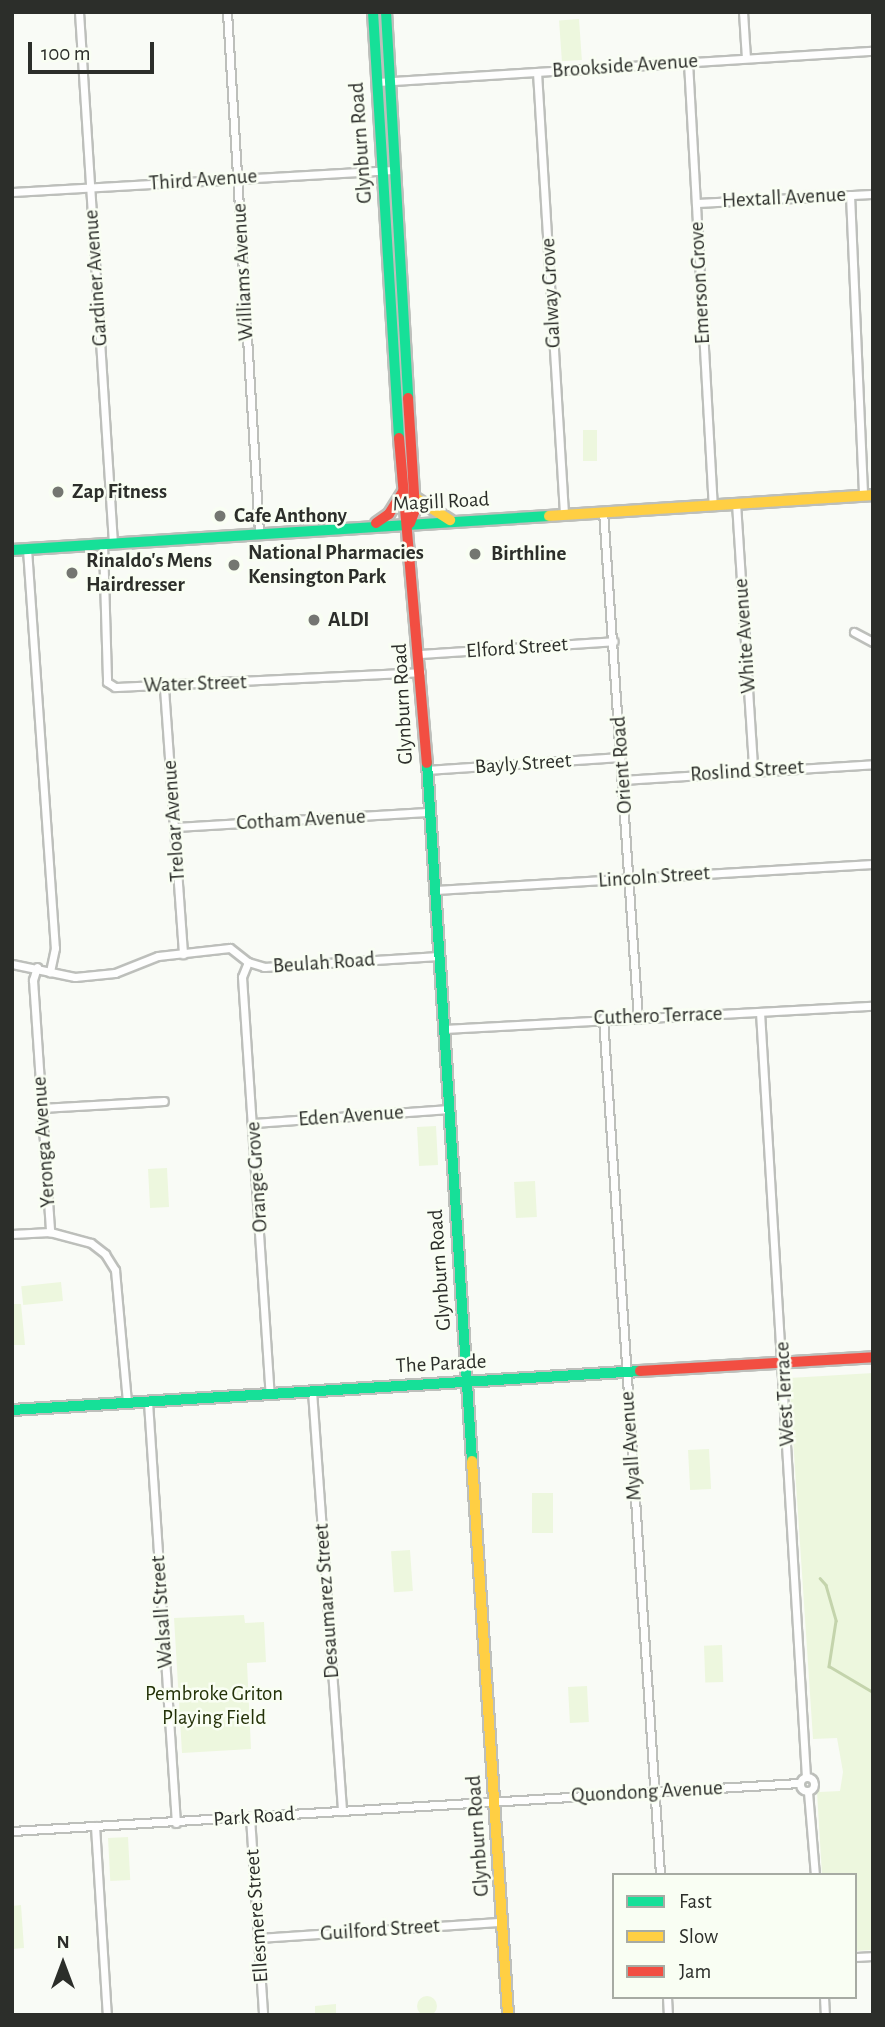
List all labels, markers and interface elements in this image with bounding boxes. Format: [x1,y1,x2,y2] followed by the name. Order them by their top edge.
[32,28,158,72] scale bar
[41,43,91,64] text: 100 m
[551,48,699,84] street label: Brookside Avenue
[344,82,378,204] street label: Glynburn Road
[148,164,258,196] street label: Third Avenue
[721,182,847,214] street label: Hextall Avenue
[227,202,259,342] street label: Williams Avenue
[79,209,113,347] street label: Gardiner Avenue
[684,221,716,345] street label: Emerson Grove
[536,237,566,349] street label: Galway Grove
[72,479,167,505] place label: Zap Fitness
[50,484,66,500] marker: Zap Fitness
[392,487,490,517] street label: Magill Road
[234,503,347,529] place label: Cafe Anthony
[212,508,228,524] marker: Cafe Anthony
[248,540,424,590] place label: National Pharmacies Kensington Park
[491,541,566,567] place label: Birthline
[465,544,485,564] marker: Birthline
[86,548,212,598] place label: Rinaldo's Mens Hairdresser
[226,557,242,573] marker: National Pharmacies Kensington Park
[64,565,80,581] marker: Rinaldo's Mens Hairdresser
[728,578,762,694] street label: White Avenue
[328,607,370,633] place label: ALDI
[306,612,322,628] marker: ALDI
[465,632,569,664] street label: Elford Street
[387,643,419,765] street label: Glynburn Road
[143,670,247,698] street label: Water Street
[606,715,638,815] street label: Orient Road
[474,748,572,780] street label: Bayly Street
[689,754,805,788] street label: Roslind Street
[157,759,191,883] street label: Treloar Avenue
[236,804,366,836] street label: Cotham Avenue
[597,861,711,893] street label: Lincoln Street
[272,947,376,979] street label: Beulah Road
[593,1001,723,1031] street label: Cuthero Terrace
[27,1076,61,1208] street label: Yeronga Avenue
[297,1100,405,1132] street label: Eden Avenue
[241,1121,273,1233] street label: Orange Grove
[423,1209,457,1331] street label: Glynburn Road
[770,1341,800,1447] street label: West Terrace
[395,1349,487,1379] street label: The Parade
[615,1390,647,1502] street label: Myall Avenue
[309,1523,345,1679] street label: Desaumarez Street
[145,1555,179,1669] street label: Walsall Street
[145,1681,283,1731] park label: Pembroke Griton Playing Field
[461,1775,495,1897] street label: Glynburn Road
[571,1775,723,1809] street label: Quondong Avenue
[212,1802,296,1832] street label: Park Road
[240,1848,274,1984] street label: Ellesmere Street
[612,1873,857,1999] legend
[679,1891,712,1912] text: Fast
[319,1913,441,1947] street label: Guilford Street
[679,1926,718,1947] text: Slow
[28,1929,98,1999] north arrow
[56,1933,70,1952] text: N
[679,1961,711,1982] text: Jam

